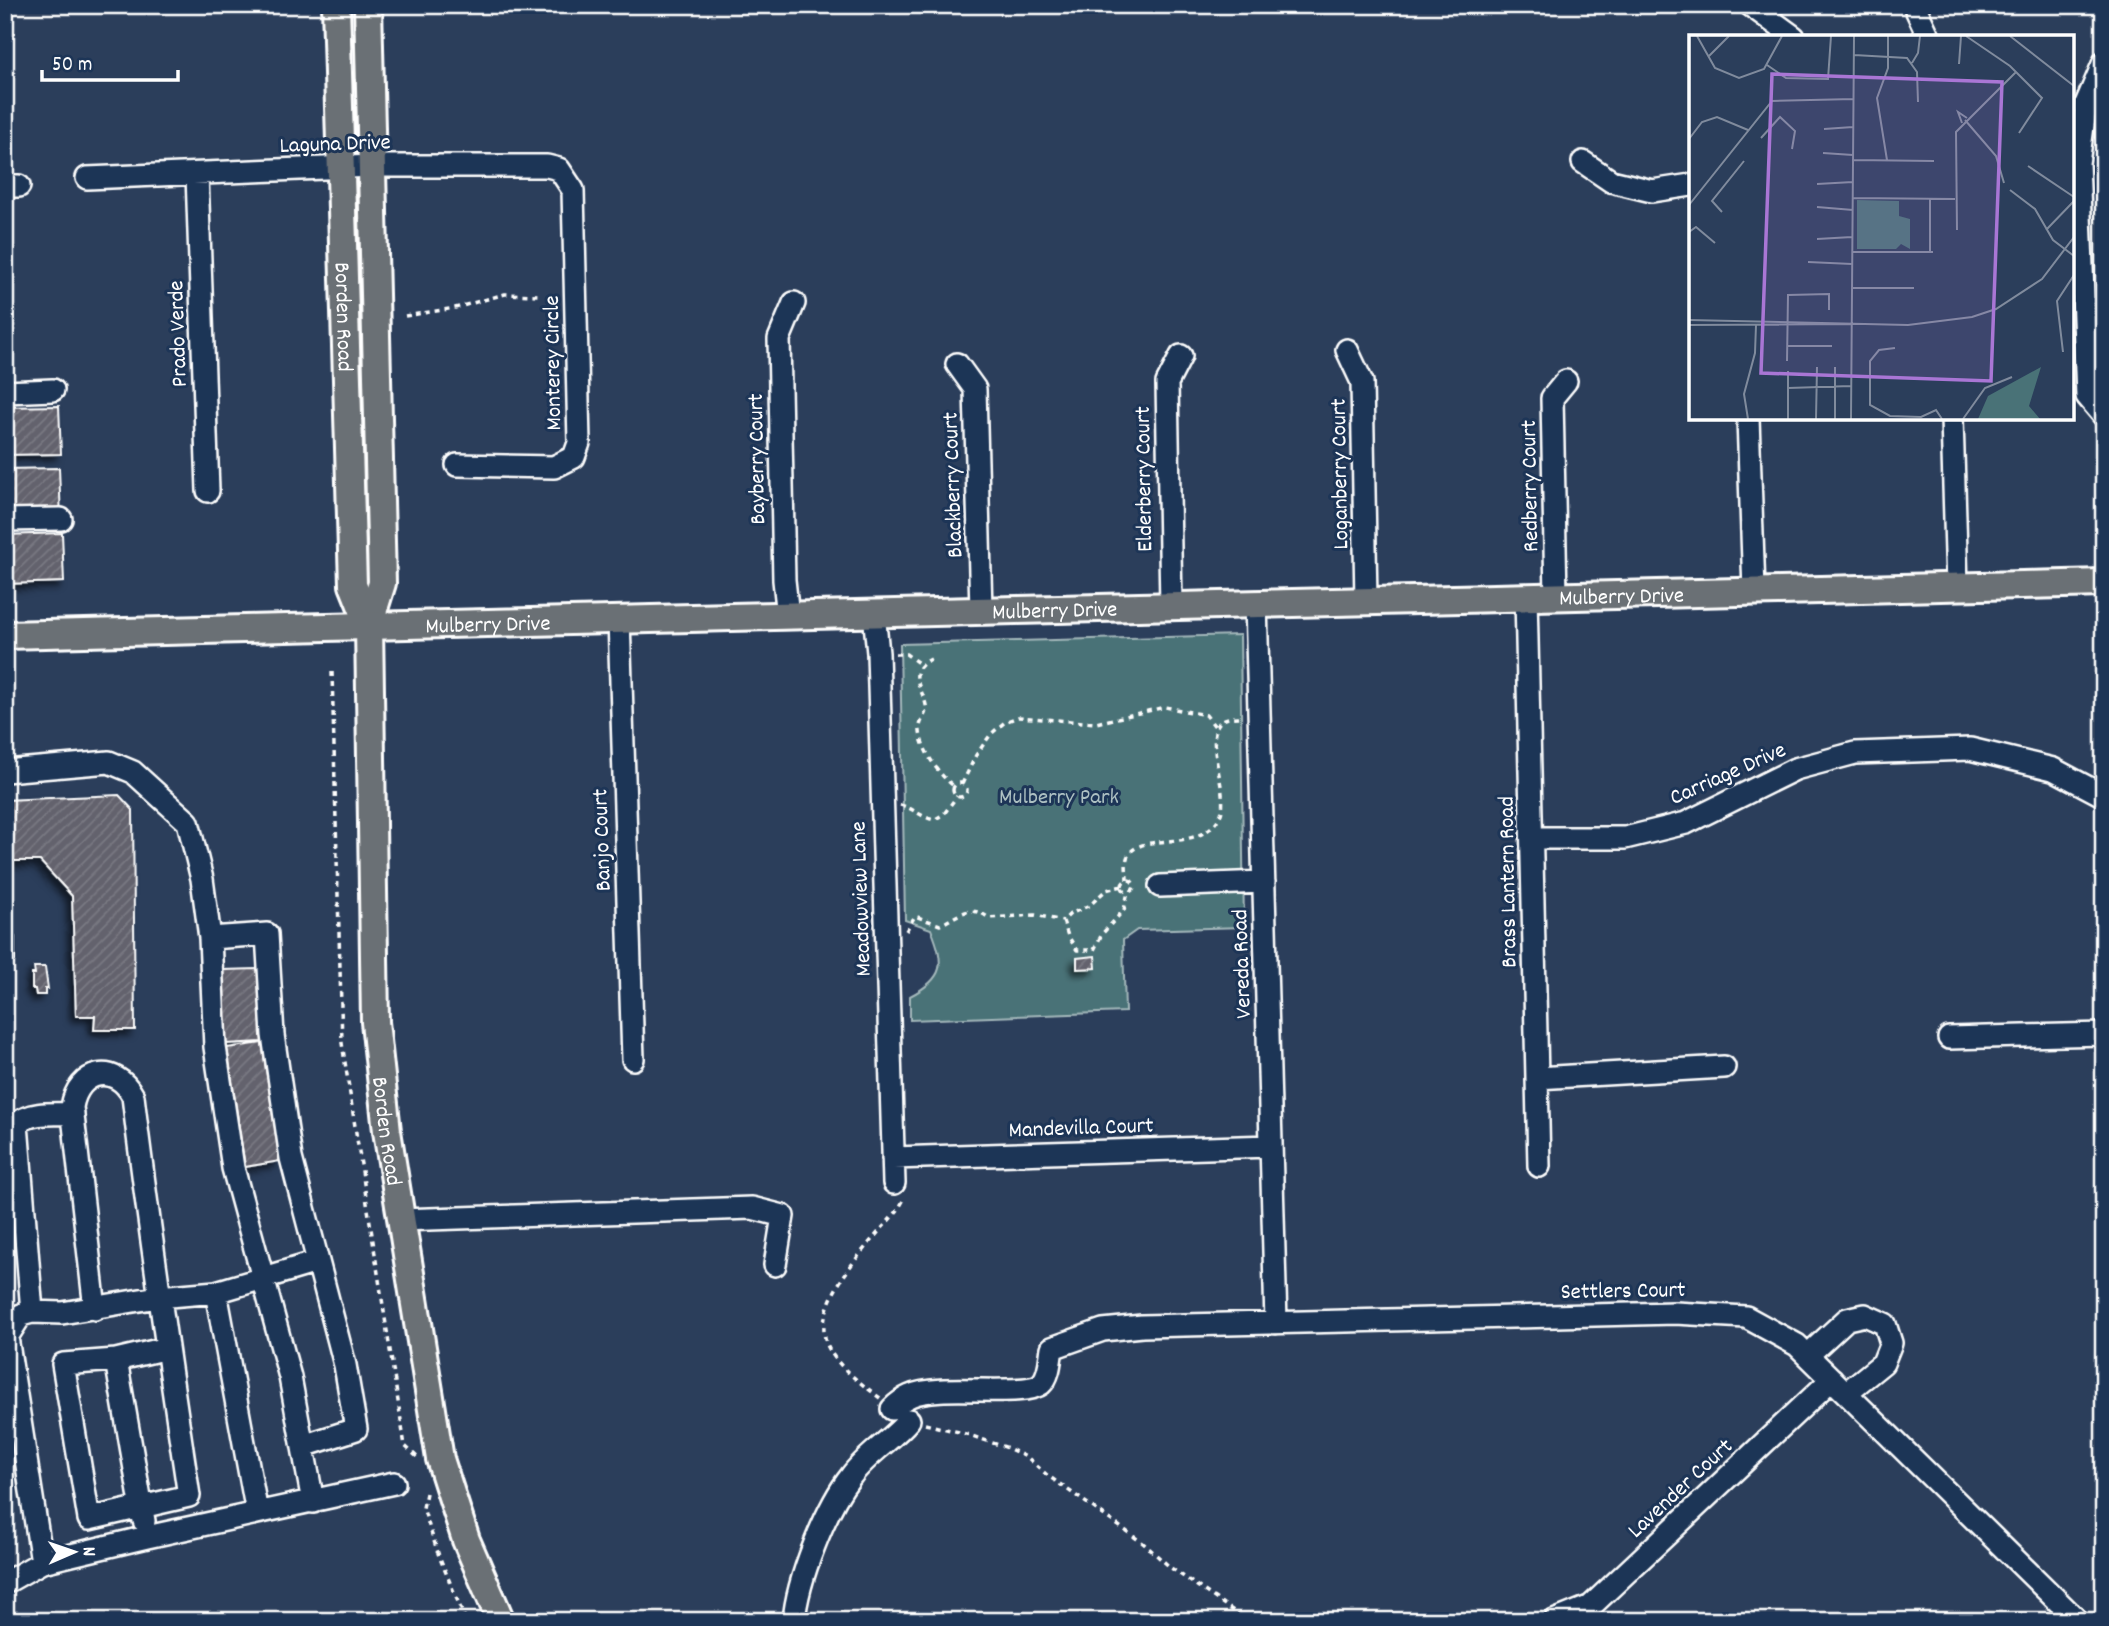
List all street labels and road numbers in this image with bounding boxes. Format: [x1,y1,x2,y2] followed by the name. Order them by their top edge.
[279,127,391,164] street label: Laguna Drive
[324,262,360,372] street label: Borden Road
[161,280,198,388] street label: Prado Verde
[537,295,572,431] street label: Monterey Circle
[741,393,776,525] street label: Bayberry Court
[1324,398,1359,550] street label: Loganberry Court
[1128,406,1163,552] street label: Elderberry Court
[935,411,974,558] street label: Blackberry Court
[1514,419,1549,552] street label: Redberry Court
[1559,580,1685,616] street label: Mulberry Drive
[992,594,1118,631] street label: Mulberry Drive
[425,608,551,645] street label: Mulberry Drive
[1665,735,1792,815] street label: Carriage Drive
[585,788,622,892] street label: Banjo Court
[1492,796,1527,968] street label: Brass Lantern Road
[843,821,882,977] street label: Meadowview Lane
[1225,908,1262,1019] street label: Vereda Road
[361,1075,409,1188] street label: Borden Road
[1008,1110,1154,1149] street label: Mandevilla Court
[1560,1275,1686,1310] street label: Settlers Court
[1621,1432,1742,1547] street label: Lavender Court

